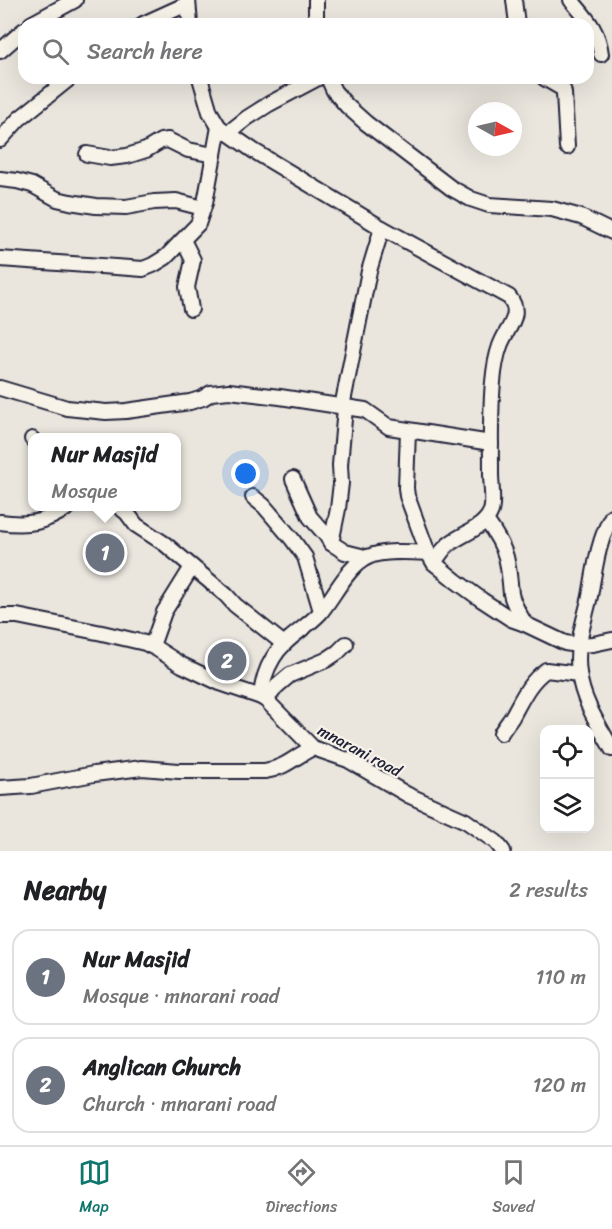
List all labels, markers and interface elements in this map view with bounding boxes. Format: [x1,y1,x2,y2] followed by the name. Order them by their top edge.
[18,18,594,84] search box
[87,32,203,71] text: Search here
[39,35,72,68] icon: search
[468,102,522,156] north arrow
[28,433,181,511] popup
[52,435,157,474] text: Nur Masjid
[231,459,260,488] your location
[52,474,117,509] text: Mosque
[86,530,124,576] pin: 1
[208,638,246,684] pin: 2
[312,716,409,786] street label: mnarani road
[540,725,594,833] map controls
[540,725,594,779] button: locate
[540,779,594,833] button: layers
[24,867,106,913] text: Nearby
[509,873,588,908] text: 2 results
[83,940,189,979] text: Nur Masjid
[41,960,50,995] text: 1
[536,960,586,995] text: 110 m
[83,979,279,1014] text: Mosque · mnarani road
[83,1048,241,1087] text: Anglican Church
[40,1068,51,1103] text: 2
[533,1068,586,1103] text: 120 m
[83,1087,276,1122] text: Church · mnarani road
[78,1156,111,1221] tab: Map
[266,1156,337,1221] tab: Directions
[492,1156,534,1221] tab: Saved

